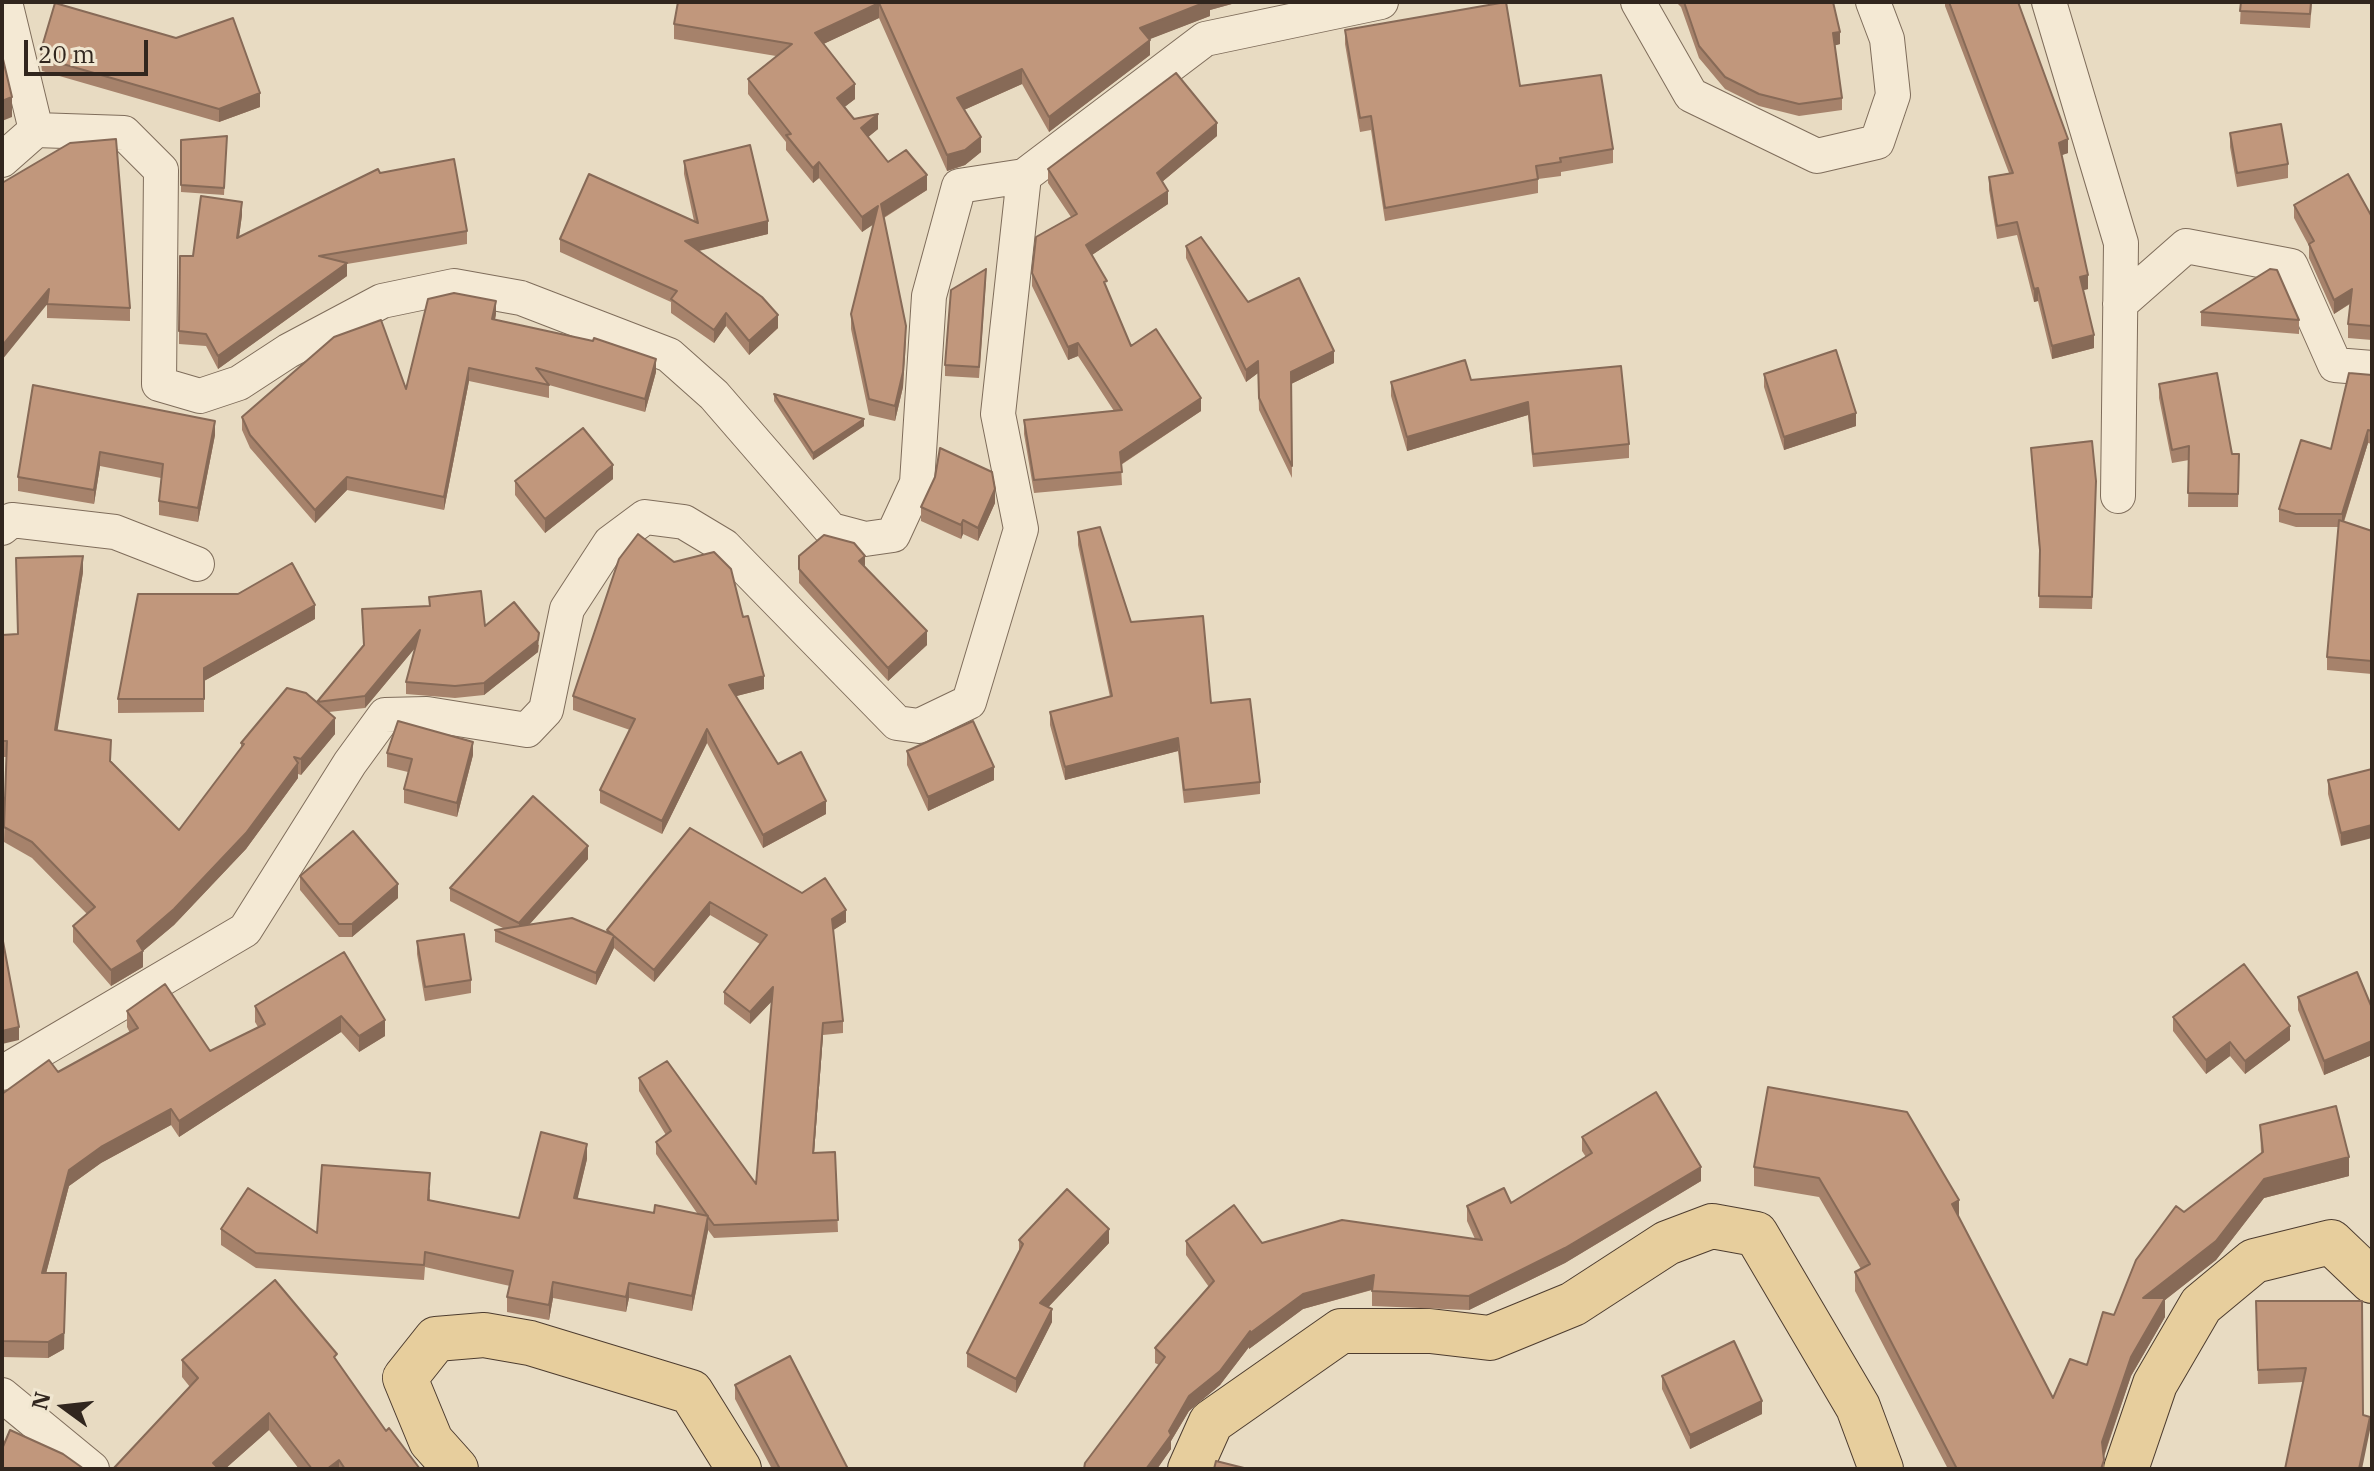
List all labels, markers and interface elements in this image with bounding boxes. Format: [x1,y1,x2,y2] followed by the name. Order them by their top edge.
[28,24,152,74] scale bar
[38,38,95,70] text: 20 m
[24,1367,104,1447] north arrow
[24,1388,57,1413] text: N

